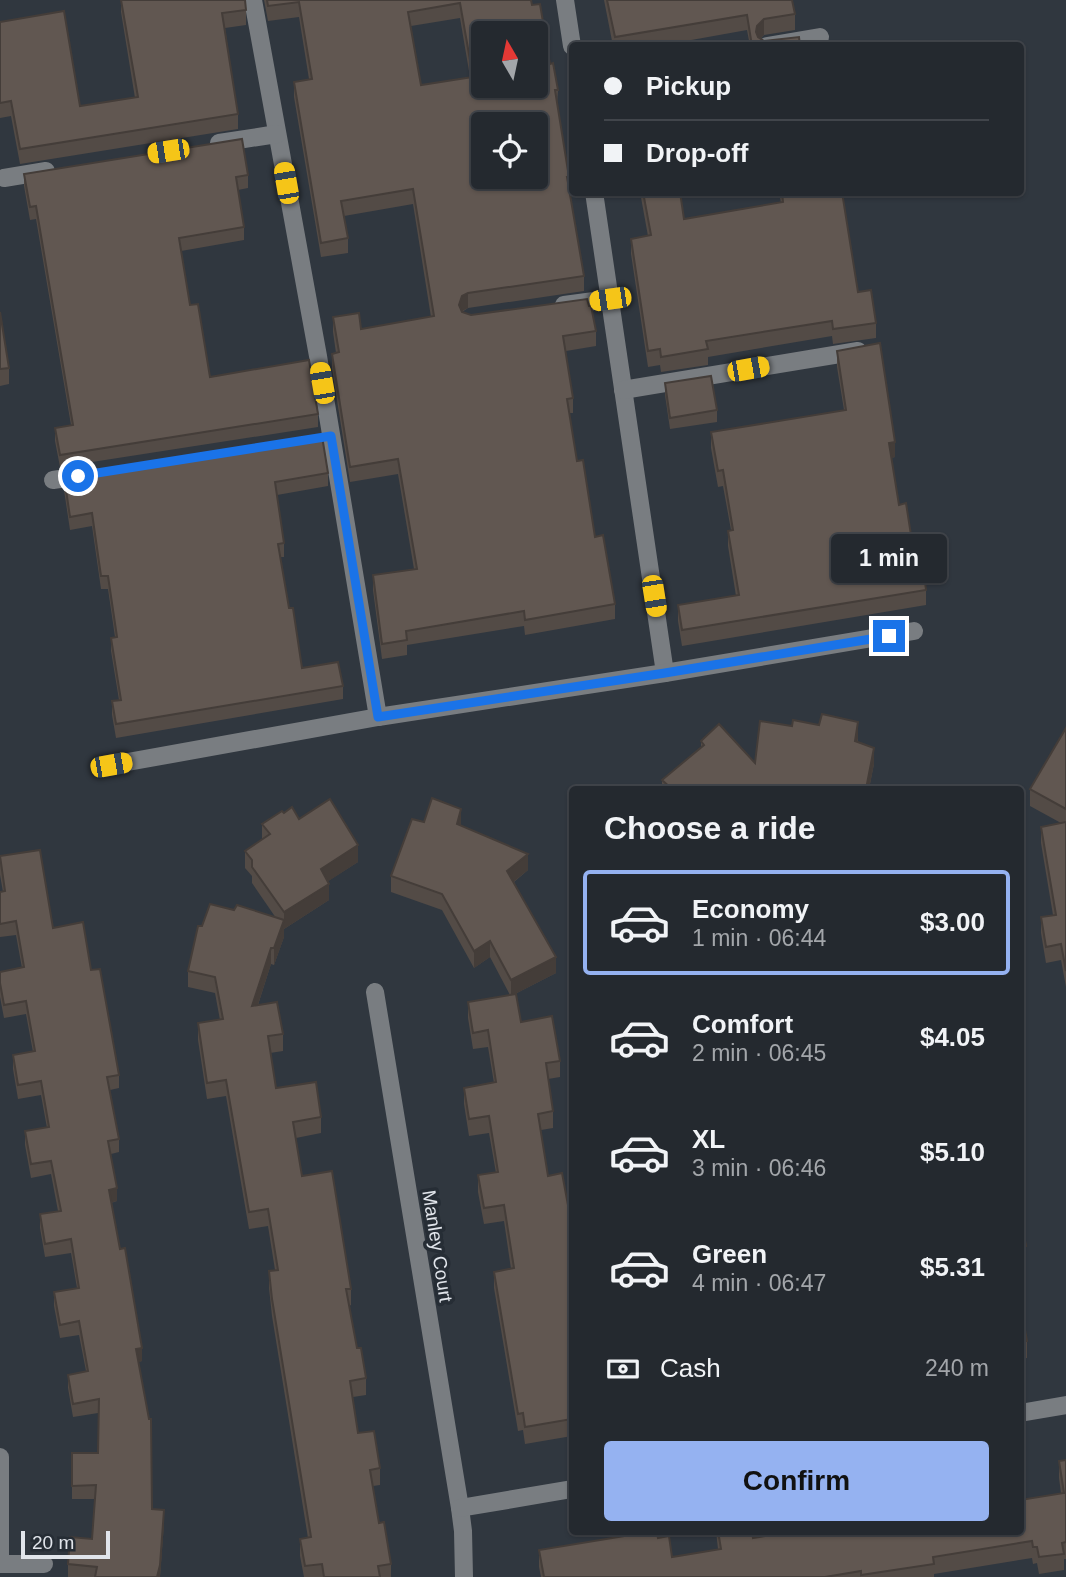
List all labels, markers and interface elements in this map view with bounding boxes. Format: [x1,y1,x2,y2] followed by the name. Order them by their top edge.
[471,21,548,98] north arrow
[471,21,548,189] map controls
[646,71,731,101] text: Pickup
[471,112,548,189] button: locate
[146,137,191,165] car
[646,138,749,168] text: Drop-off
[273,160,300,206] car
[588,286,633,312] car
[726,355,771,383] car
[309,360,336,406] car
[62,460,94,492] route start
[831,534,947,584] callout: 1 min
[859,545,919,571] text: 1 min
[641,574,668,618] car
[873,620,905,652] route end
[89,751,134,779] car
[604,810,816,846] text: Choose a ride
[608,891,671,954] icon: car
[692,894,809,924] text: Economy
[920,907,985,937] text: $3.00
[692,925,826,951] text: 1 min · 06:44
[608,1006,671,1069] icon: car
[692,1009,793,1039] text: Comfort
[920,1022,985,1052] text: $4.05
[692,1040,826,1066] text: 2 min · 06:45
[608,1121,671,1184] icon: car
[692,1124,725,1154] text: XL
[920,1137,985,1167] text: $5.10
[692,1155,826,1181] text: 3 min · 06:46
[418,1189,457,1304] street label: Manley Court
[608,1236,671,1299] icon: car
[692,1239,767,1269] text: Green
[920,1252,985,1282] text: $5.31
[692,1270,826,1296] text: 4 min · 06:47
[604,1350,642,1388] icon: cash
[660,1353,721,1383] text: Cash
[925,1355,989,1381] text: 240 m
[604,1441,989,1521] button: Confirm
[21,1528,110,1560] scale bar
[32,1532,74,1553] text: 20 m

